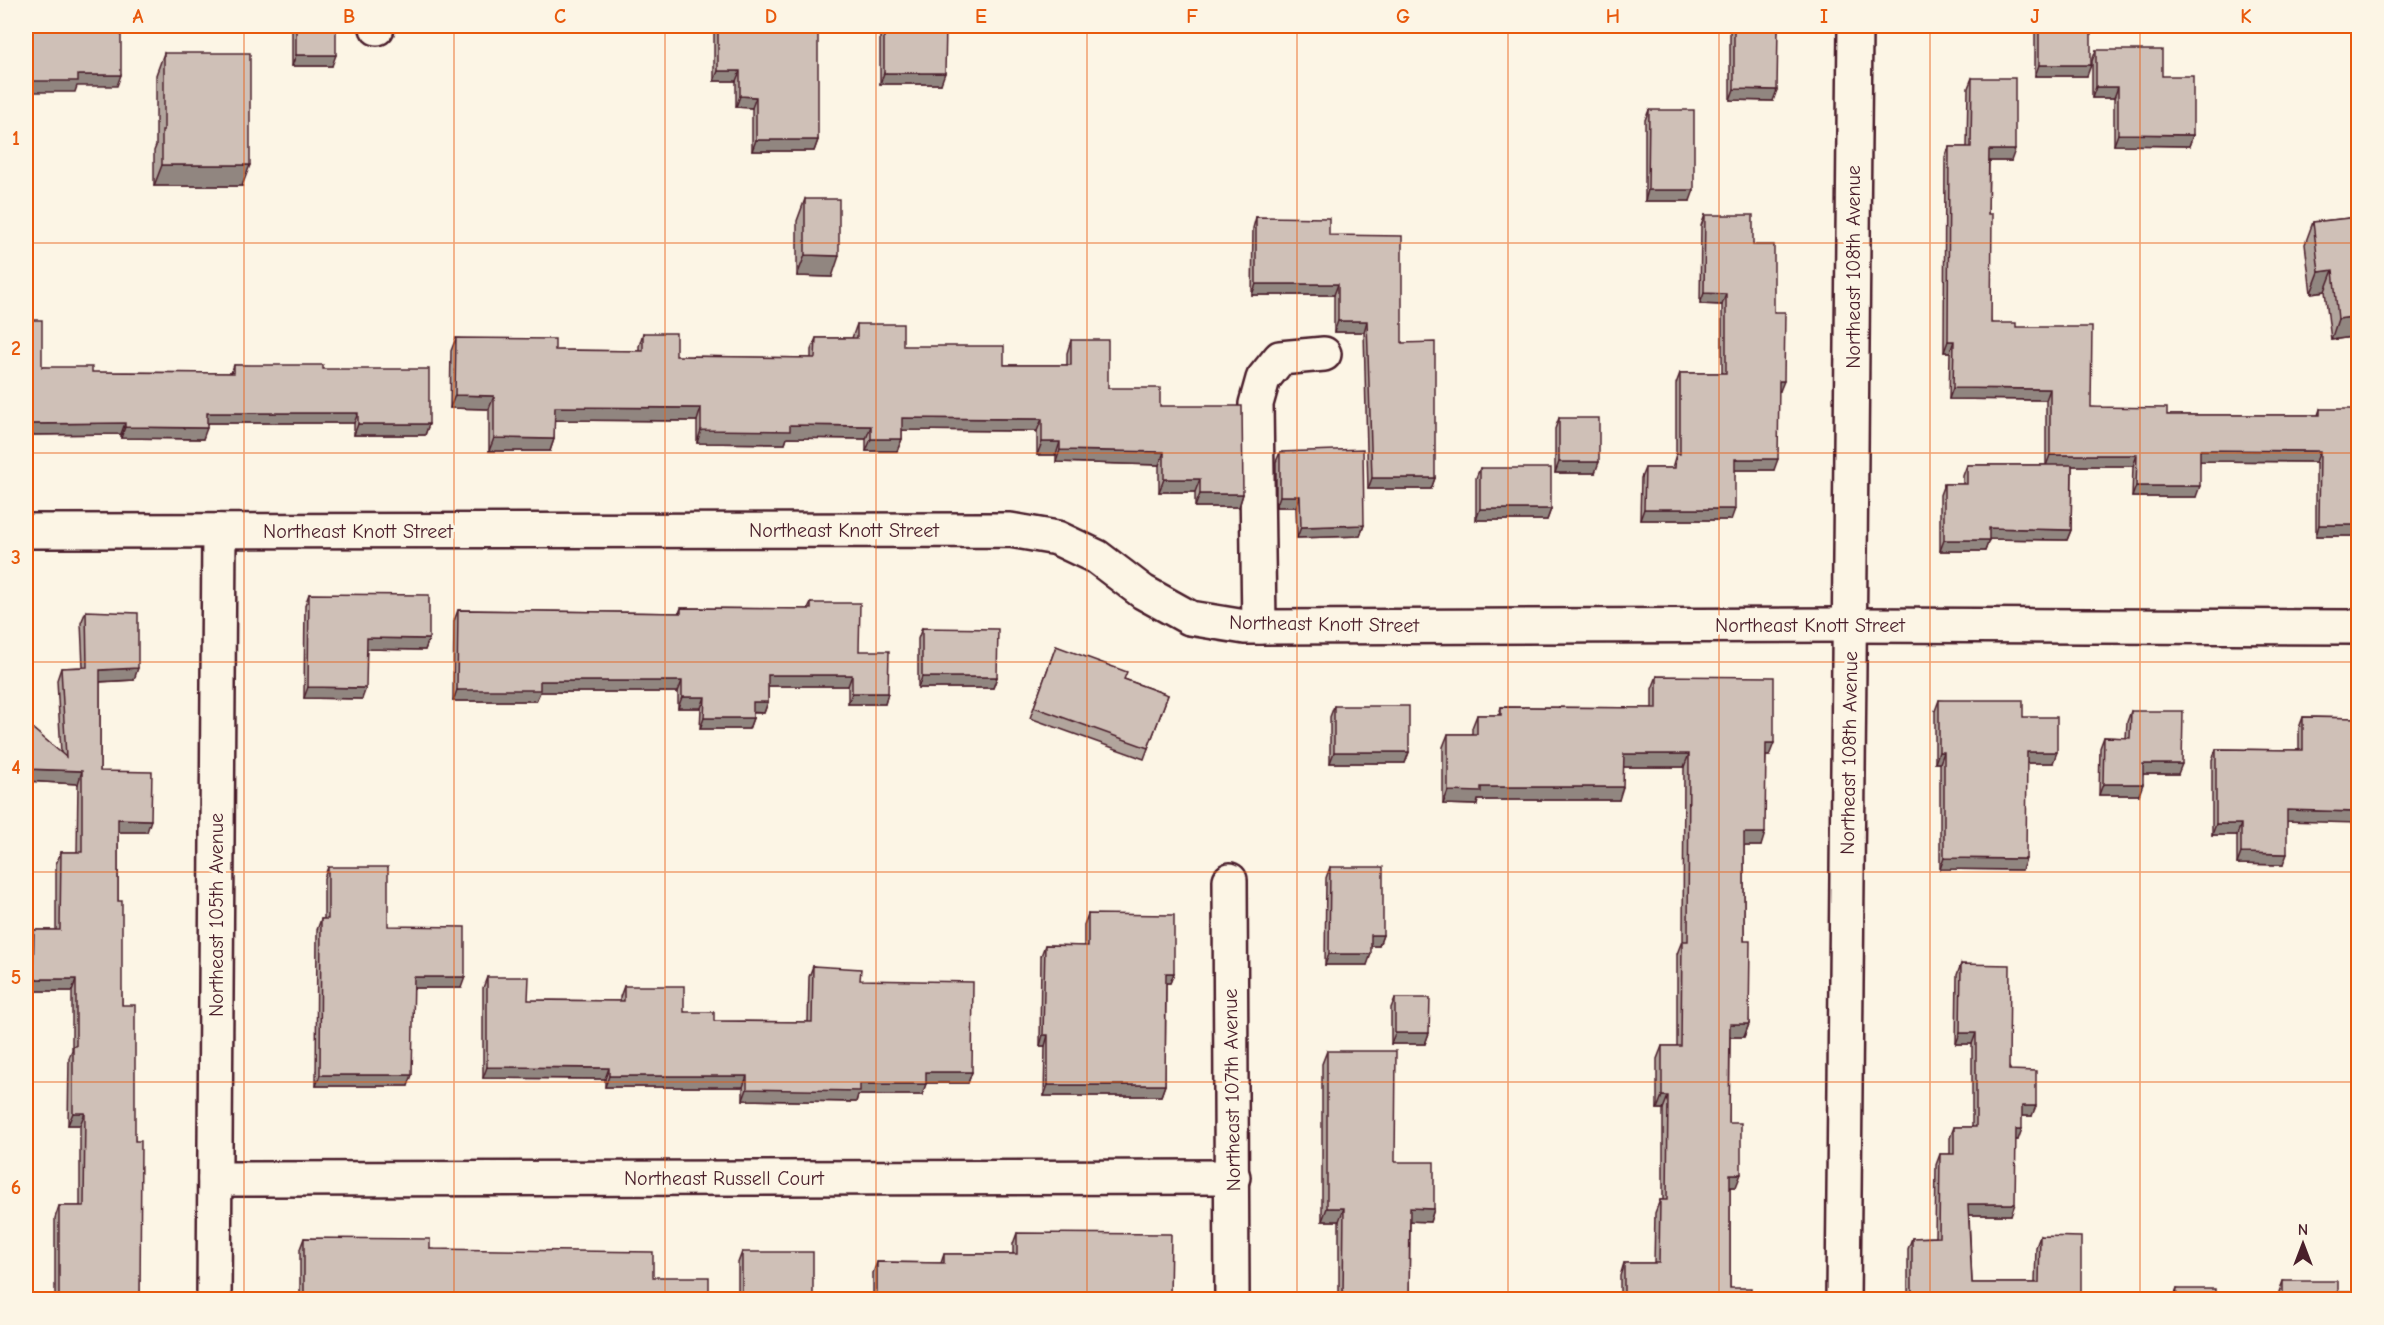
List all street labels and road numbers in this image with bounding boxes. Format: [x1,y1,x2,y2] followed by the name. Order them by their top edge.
[1842,165,1865,369] street label: Northeast 108th Avenue
[749,519,940,542] street label: Northeast Knott Street
[263,520,454,543] street label: Northeast Knott Street
[1229,611,1420,637] street label: Northeast Knott Street
[1715,614,1906,637] street label: Northeast Knott Street
[1836,651,1862,855] street label: Northeast 108th Avenue
[205,813,228,1017] street label: Northeast 105th Avenue
[1219,988,1245,1192] street label: Northeast 107th Avenue
[624,1167,825,1190] street label: Northeast Russell Court

